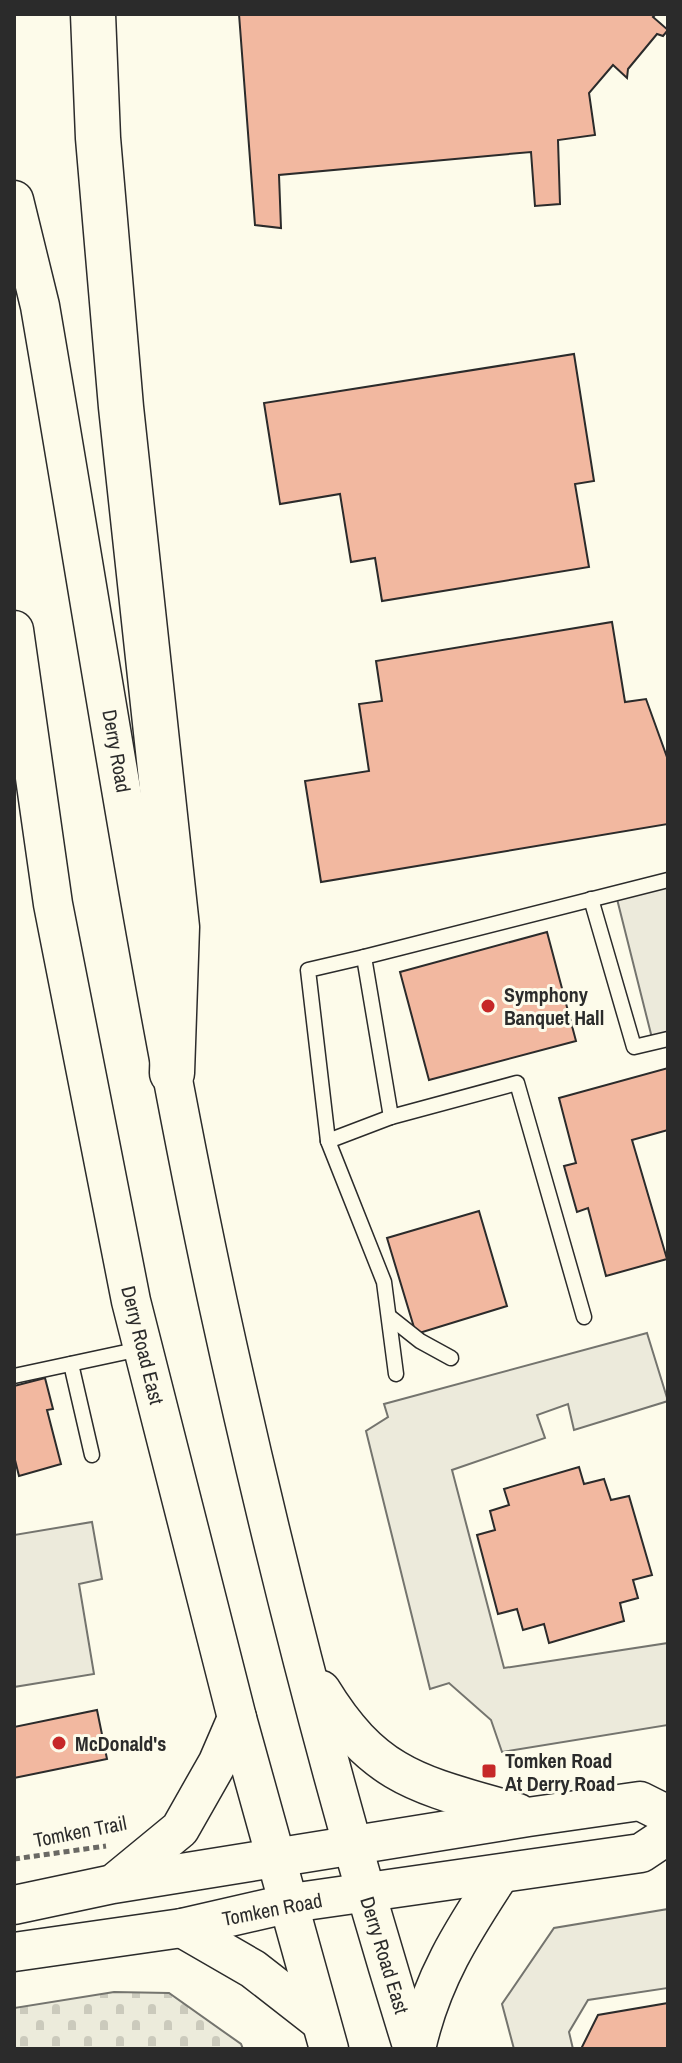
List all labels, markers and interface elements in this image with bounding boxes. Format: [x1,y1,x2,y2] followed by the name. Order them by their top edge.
[96,707,138,795] street label: Derry Road
[504,981,604,1031] place label: Symphony Banquet Hall
[479,997,497,1015] marker: Symphony Banquet Hall
[115,1283,171,1407] street label: Derry Road East
[75,1730,166,1757] place label: McDonald's
[50,1734,68,1752] marker: McDonald's
[505,1747,615,1797] place label: Tomken Road At Derry Road
[480,1762,498,1780] marker: Tomken Road At Derry Road
[31,1809,129,1853] street label: Tomken Trail
[220,1886,324,1932] street label: Tomken Road
[354,1893,416,2017] street label: Derry Road East

